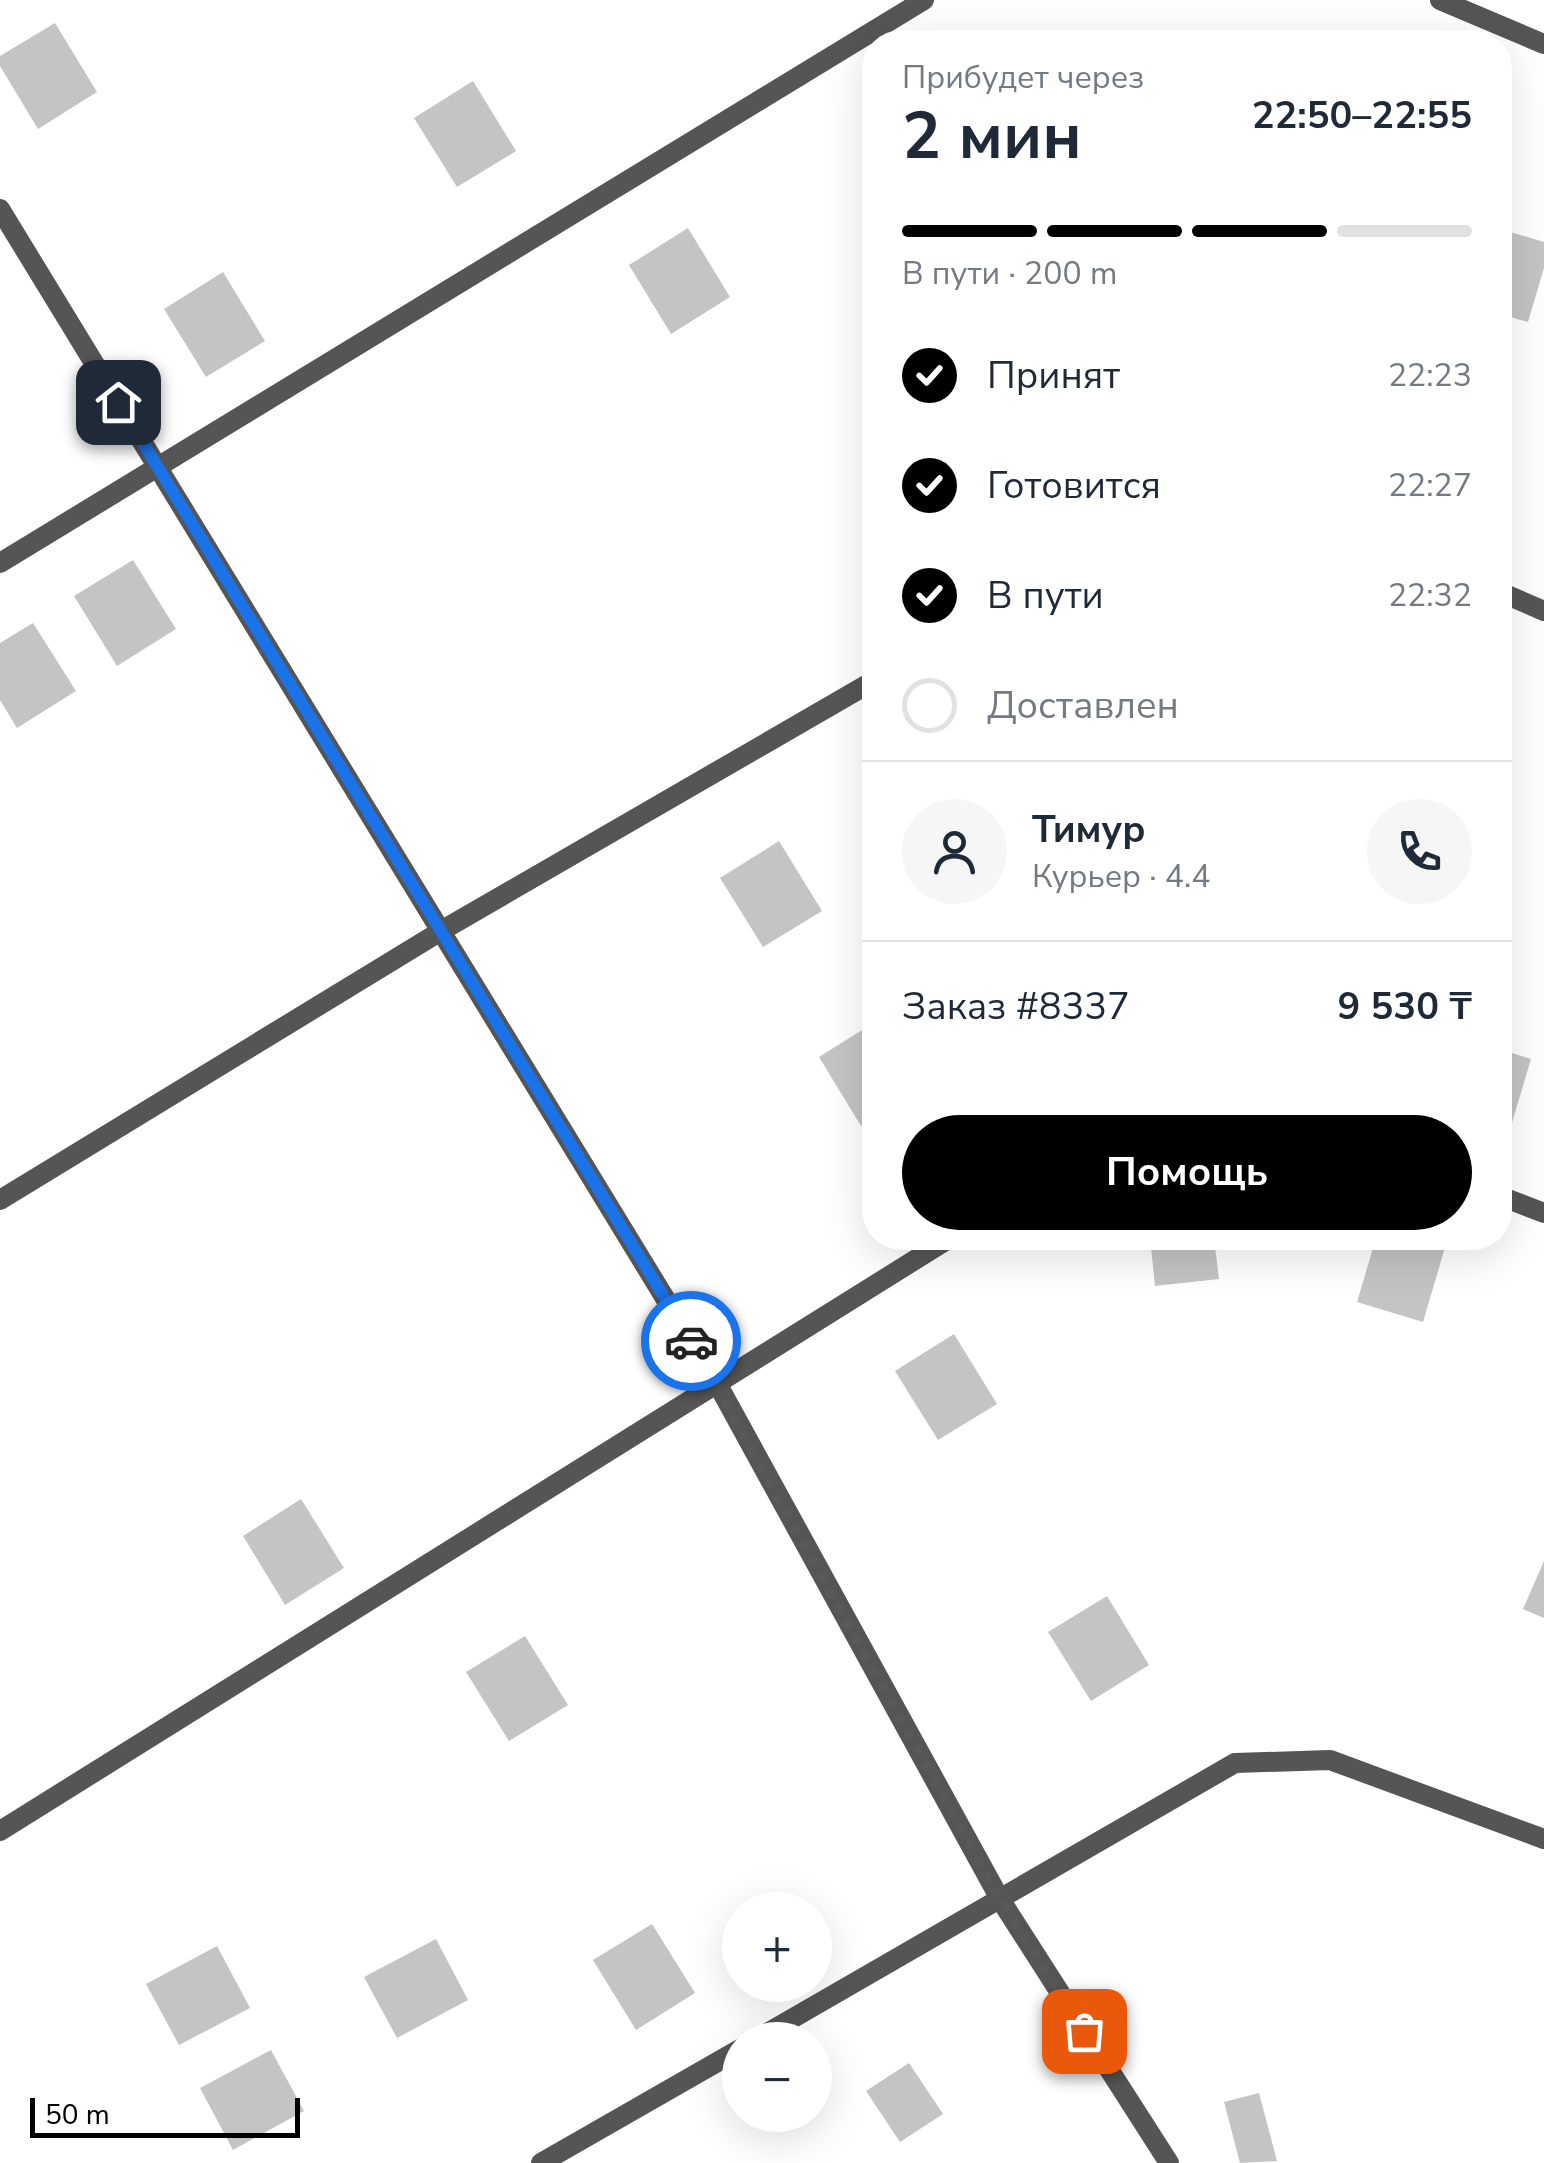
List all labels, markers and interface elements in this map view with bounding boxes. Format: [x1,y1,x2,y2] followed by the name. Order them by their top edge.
[902,56,1144,99] text: Прибудет через
[1252,90,1472,141] text: 22:50–22:55
[902,92,1082,181] text: 2 мин
[902,252,1117,295] text: В пути · 200 m
[902,348,957,403] icon: check
[987,350,1120,401] text: Принят
[1388,354,1472,397] text: 22:23
[76,360,161,445] pin
[91,375,146,430] icon: home
[902,458,957,513] icon: check
[987,460,1161,511] text: Готовится
[1388,464,1472,507] text: 22:27
[902,568,957,623] icon: check
[987,570,1104,621] text: В пути
[1388,574,1472,617] text: 22:32
[987,680,1179,731] text: Доставлен
[902,799,1007,904] button: person
[1367,799,1472,904] button: phone
[1032,804,1145,855] text: Тимур
[1032,855,1210,898] text: Курьер · 4.4
[902,981,1130,1032] text: Заказ #8337
[1337,981,1472,1032] text: 9 530 ₸
[902,1115,1472,1230] button: Помощь
[641,1291,741,1391] courier
[664,1314,719,1369] icon: car
[722,1892,832,2132] map controls
[722,1892,832,2002] button: +
[1042,1989,1127,2074] pin
[1057,2004,1112,2059] icon: bag
[722,2022,832,2132] button: −
[30,2093,300,2138] scale bar
[45,2096,110,2134] text: 50 m

